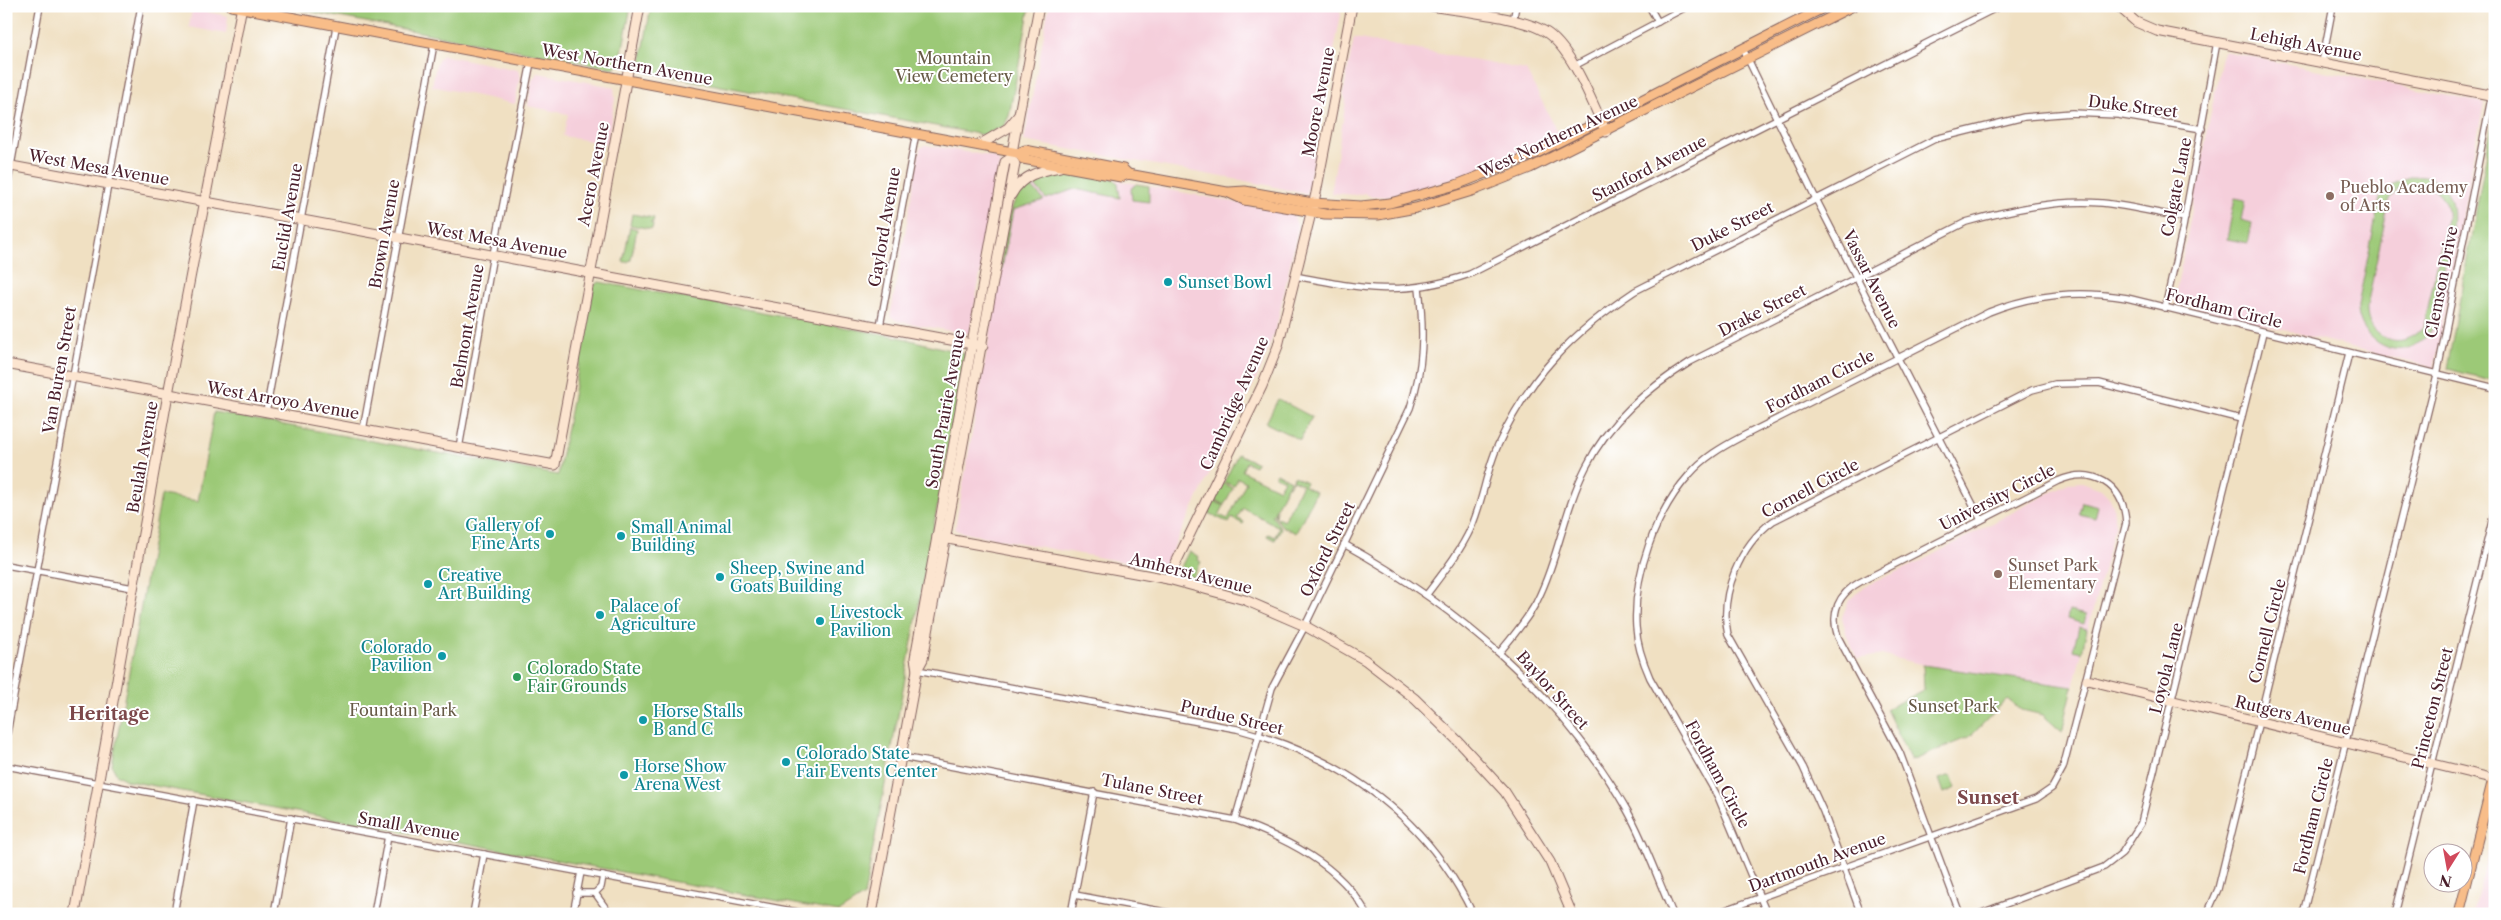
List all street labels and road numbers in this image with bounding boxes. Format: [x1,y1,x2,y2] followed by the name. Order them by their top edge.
[2248,23,2364,65] street label: Lehigh Avenue
[539,39,714,89] street label: West Northern Avenue
[1298,45,1338,159] street label: Moore Avenue
[1474,90,1641,182] street label: West Northern Avenue
[2087,91,2179,121] street label: Duke Street
[573,120,613,229] street label: Acero Avenue
[1588,131,1710,205] street label: Stanford Avenue
[2157,136,2195,238] street label: Colgate Lane
[26,145,171,189] street label: West Mesa Avenue
[268,161,306,272] street label: Euclid Avenue
[864,166,904,288] street label: Gaylord Avenue
[365,178,403,290] street label: Brown Avenue
[1687,197,1777,255] street label: Duke Street
[424,218,569,262] street label: West Mesa Avenue
[2420,224,2462,340] street label: Clemson Drive
[1838,226,1905,332] street label: Vassar Avenue
[446,262,488,390] street label: Belmont Avenue
[1715,279,1809,341] street label: Drake Street
[2164,284,2284,332] street label: Fordham Circle
[38,304,80,436] street label: Van Buren Street
[921,328,969,490] street label: South Prairie Avenue
[1195,333,1273,473] street label: Cambridge Avenue
[1762,345,1878,417] street label: Fordham Circle
[204,377,361,423] street label: West Arroyo Avenue
[122,399,162,515] street label: Beulah Avenue
[1758,454,1862,522] street label: Cornell Circle
[1936,459,2058,535] street label: University Circle
[1295,498,1359,600] street label: Oxford Street
[1127,548,1254,598] street label: Amherst Avenue
[2244,576,2290,686] street label: Cornell Circle
[2145,620,2187,716] street label: Loyola Lane
[2407,645,2457,771] street label: Princeton Street
[1513,647,1594,734] street label: Baylor Street
[2233,691,2353,739] street label: Rutgers Avenue
[1179,695,1286,739] street label: Purdue Street
[1681,717,1755,831] street label: Fordham Circle
[2289,756,2337,876] street label: Fordham Circle
[1100,769,1205,809] street label: Tulane Street
[357,807,461,845] street label: Small Avenue
[1746,828,1888,896] street label: Dartmouth Avenue

